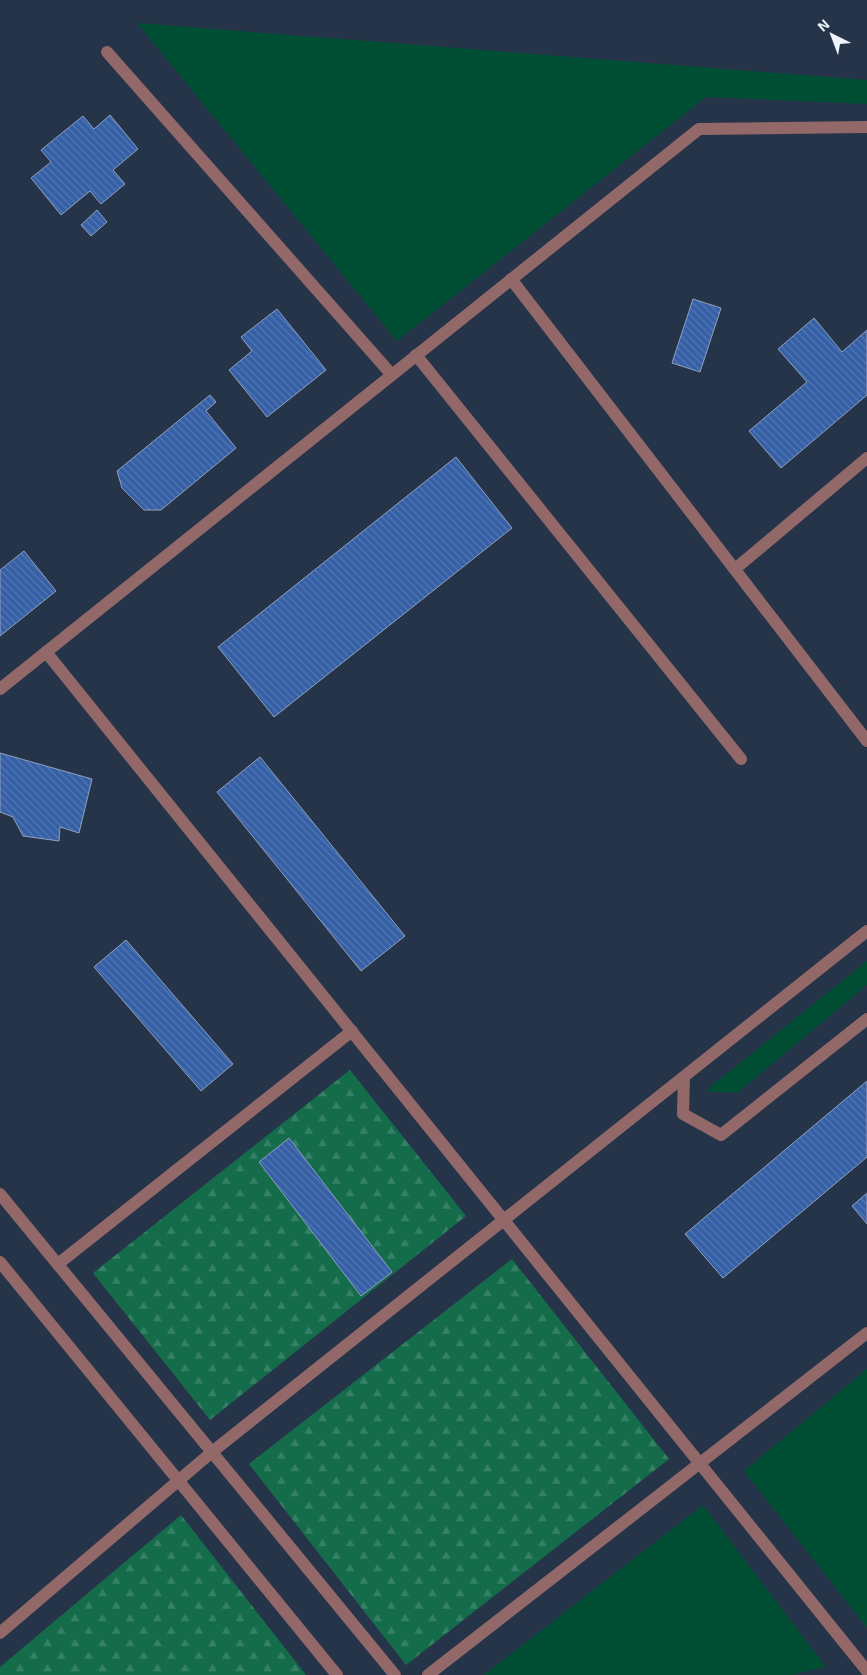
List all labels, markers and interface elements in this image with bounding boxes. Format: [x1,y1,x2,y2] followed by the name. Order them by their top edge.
[807,10,857,60] north arrow
[814,15,832,35] text: N

